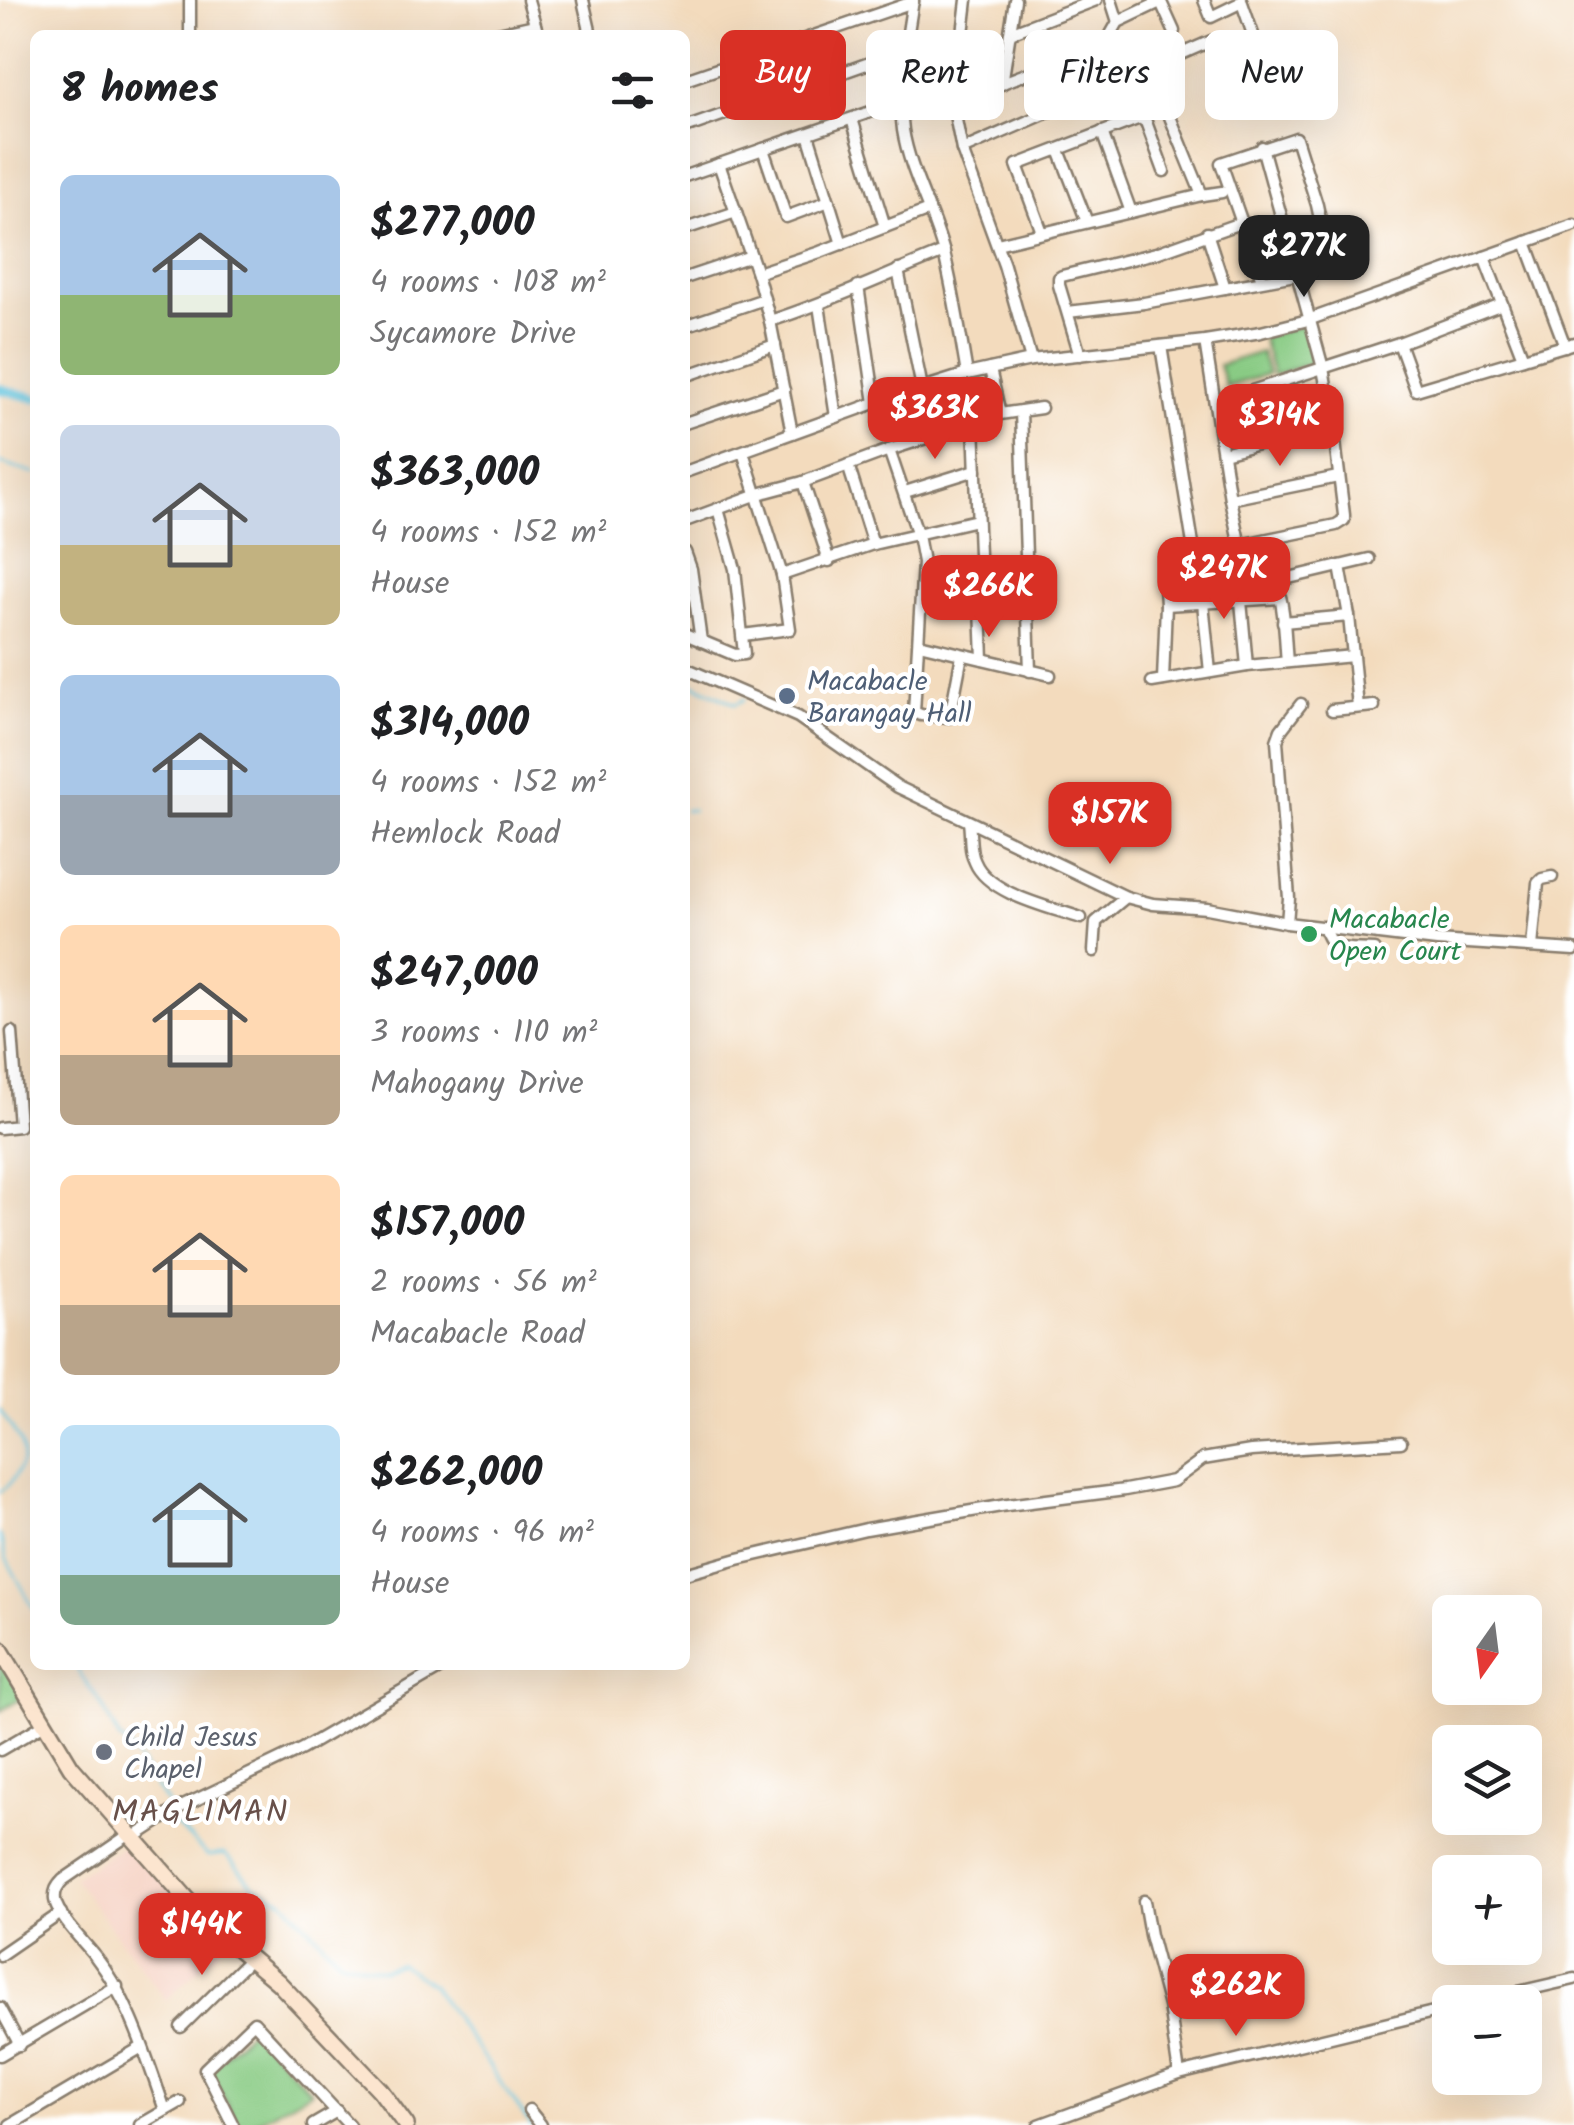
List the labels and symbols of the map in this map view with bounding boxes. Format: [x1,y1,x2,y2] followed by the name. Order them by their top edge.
[1234,215,1374,300] pin: $277K
[865,377,1005,462] pin: $363K
[1210,384,1350,469] pin: $314K
[1154,537,1294,622] pin: $247K
[919,555,1059,640] pin: $266K
[807,660,972,737] place label: Macabacle Barangay Hall
[776,685,798,707] marker: Macabacle Barangay Hall
[1040,782,1180,867] pin: $157K
[1329,898,1462,975] place label: Macabacle Open Court
[1298,923,1320,945] marker: Macabacle Open Court
[1432,1595,1542,1705] north arrow
[124,1716,258,1793] place label: Child Jesus Chapel
[93,1741,115,1763] marker: Child Jesus Chapel
[112,1788,290,1839] district label: MAGLIMAN
[132,1893,272,1978] pin: $144K
[1166,1954,1306,2039] pin: $262K

